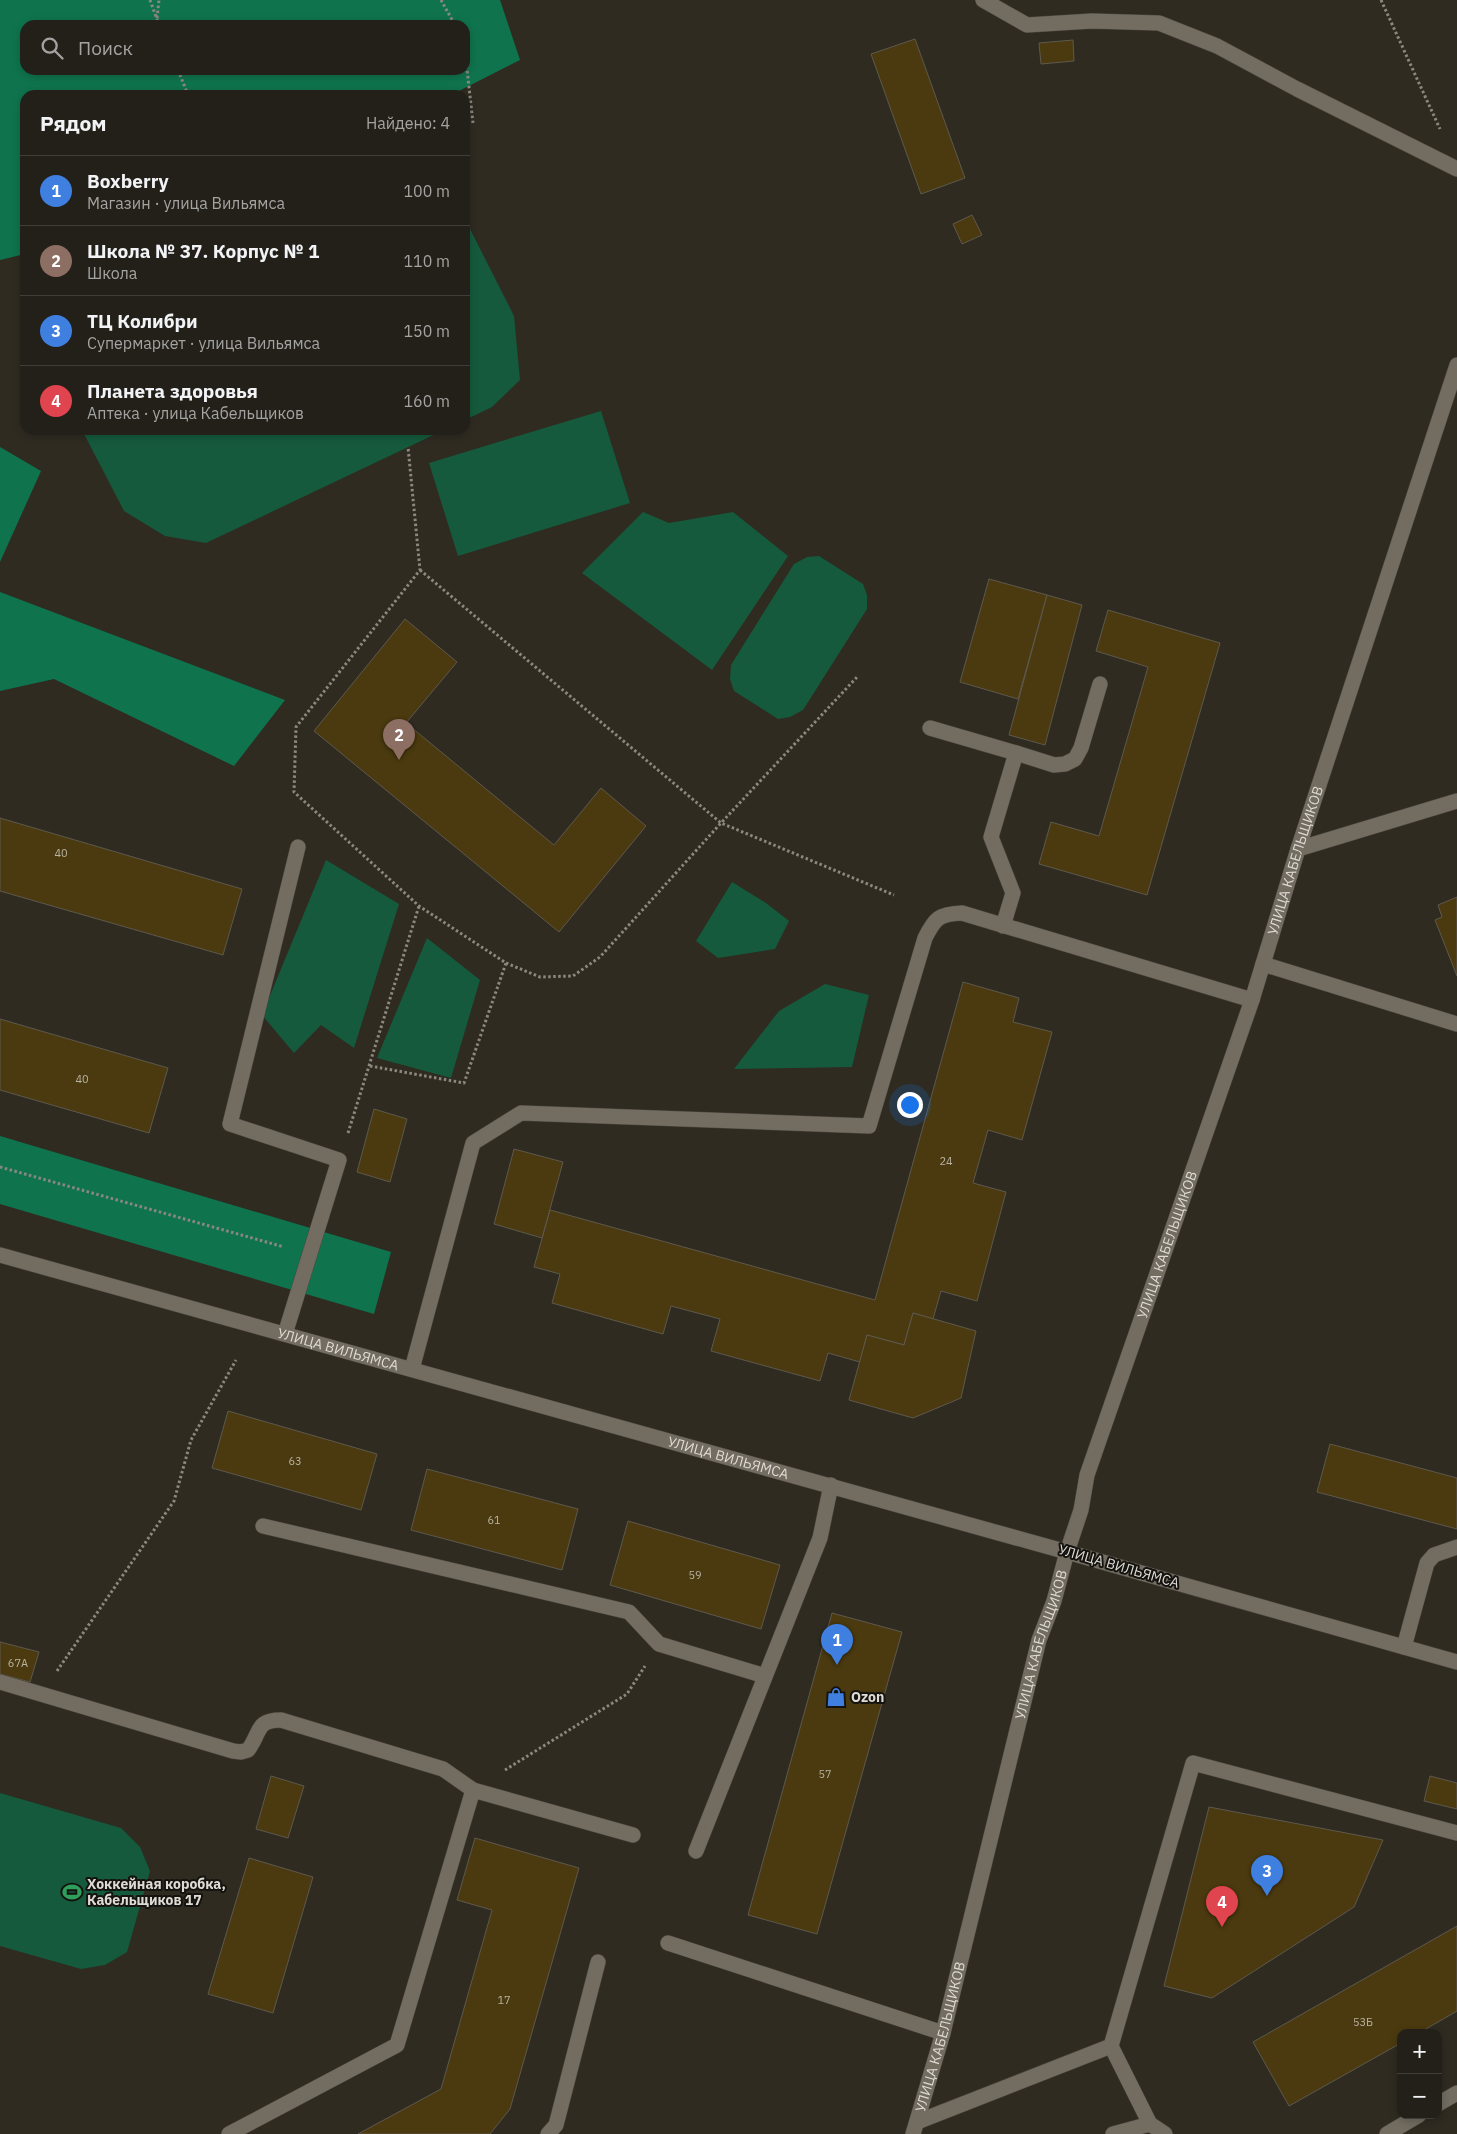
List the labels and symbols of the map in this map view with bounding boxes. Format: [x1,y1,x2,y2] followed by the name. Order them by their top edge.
[383,719,415,760] pin: 2
[1263,784,1327,937] street label: УЛИЦА КАБЕЛЬЩИКОВ
[54,846,68,860] house number: 40
[75,1072,89,1086] house number: 40
[897,1092,923,1118] your location
[939,1154,953,1168] house number: 24
[1133,1168,1201,1321] street label: УЛИЦА КАБЕЛЬЩИКОВ
[275,1324,401,1375] street label: УЛИЦА ВИЛЬЯМСА
[666,1432,791,1483] street label: УЛИЦА ВИЛЬЯМСА
[288,1454,302,1468] house number: 63
[487,1513,501,1527] house number: 61
[1056,1540,1182,1592] street label: УЛИЦА ВИЛЬЯМСА
[688,1568,702,1582] house number: 59
[1011,1568,1071,1721] street label: УЛИЦА КАБЕЛЬЩИКОВ
[821,1624,853,1665] pin: 1
[8,1656,28,1670] house number: 67А
[825,1686,847,1708] shop icon: Ozon
[851,1688,884,1706] place label: Ozon
[818,1767,832,1781] house number: 57
[1251,1855,1283,1896] pin: 3
[87,1875,226,1909] place label: Хоккейная коробка, Кабельщиков 17
[61,1881,83,1903] sports icon: Хоккейная коробка, Кабельщиков 17
[1206,1886,1238,1927] pin: 4
[911,1960,969,2114] street label: УЛИЦА КАБЕЛЬЩИКОВ
[497,1993,511,2007] house number: 17
[1353,2015,1373,2029] house number: 53Б

